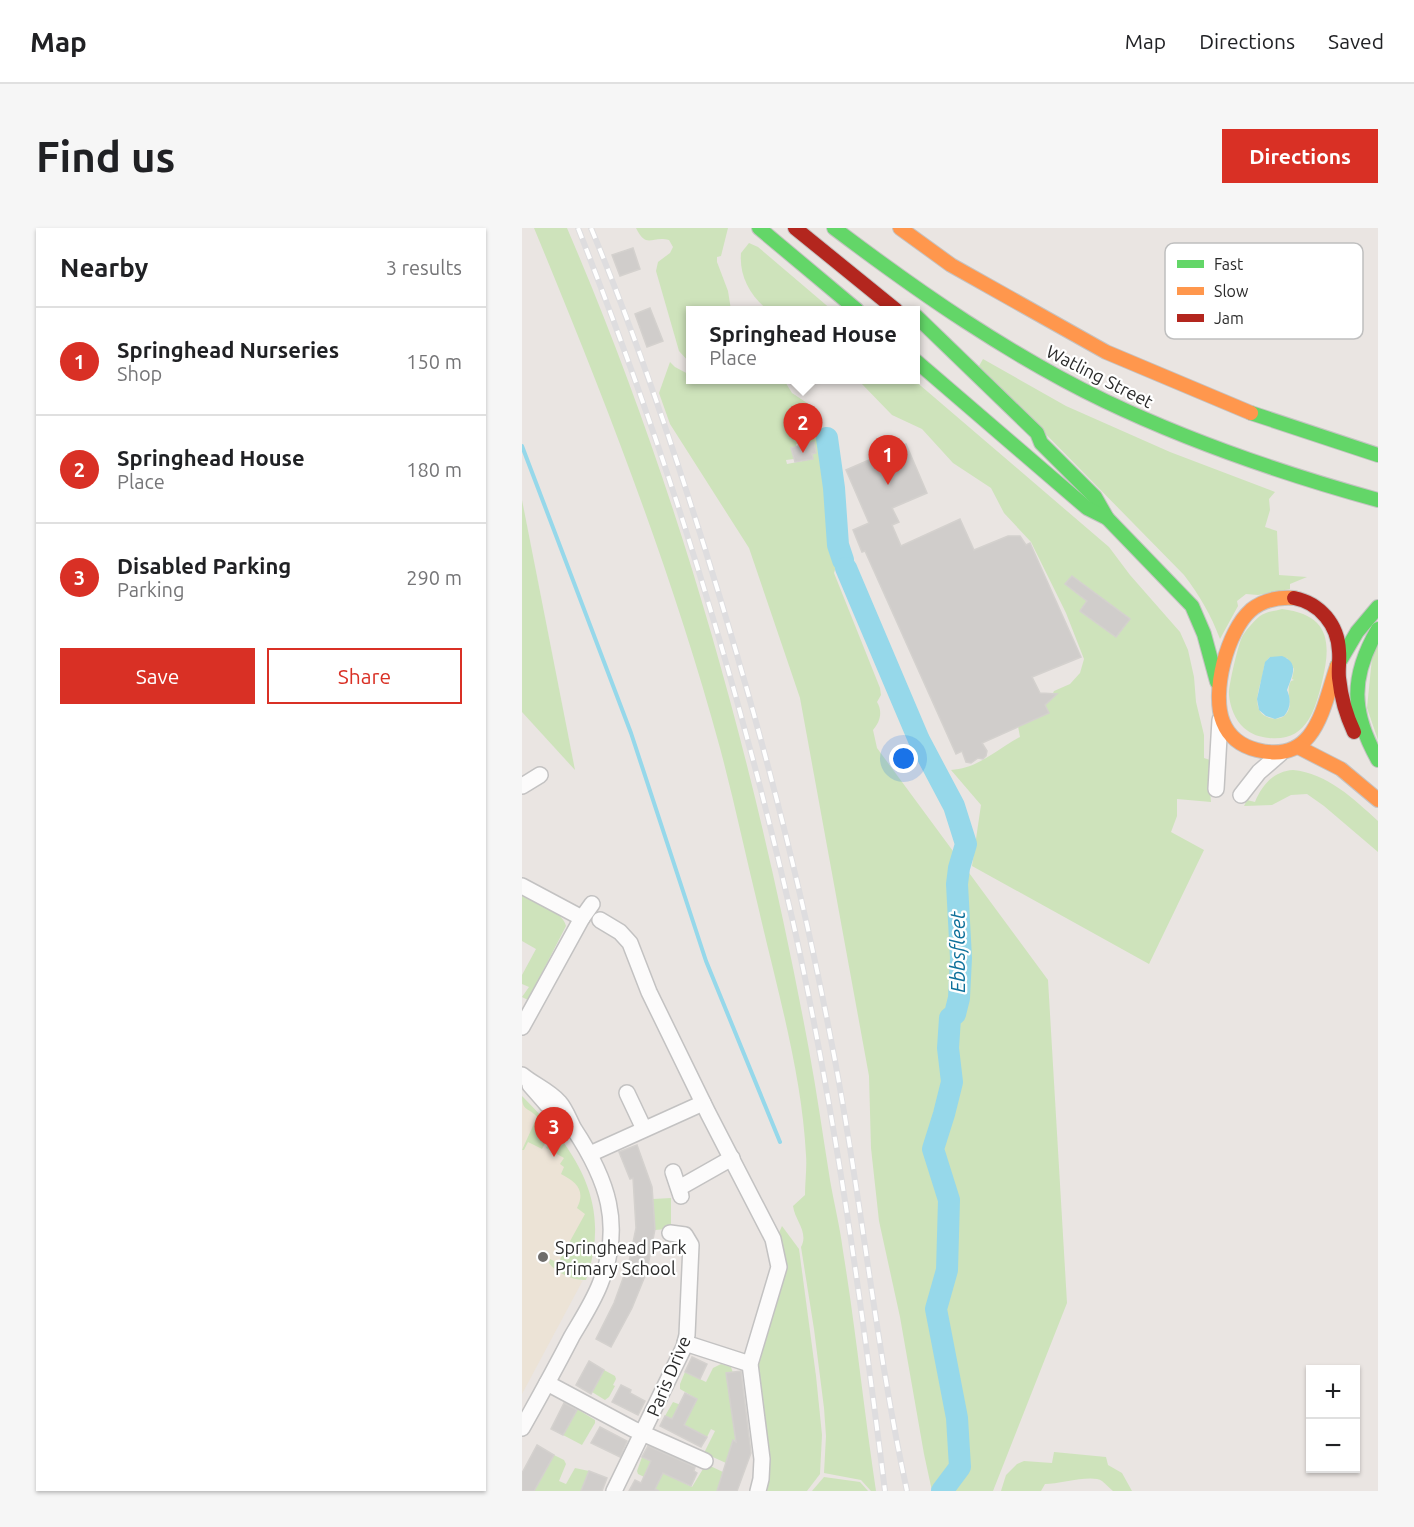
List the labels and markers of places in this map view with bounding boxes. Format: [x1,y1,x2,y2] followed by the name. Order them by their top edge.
[784,404,822,453] pin: 2
[868,436,908,485] pin: 1
[534,1108,573,1157] pin: 3
[555,1237,687,1278] place label: Springhead Park Primary School
[536,1250,550,1264] marker: Springhead Park Primary School

